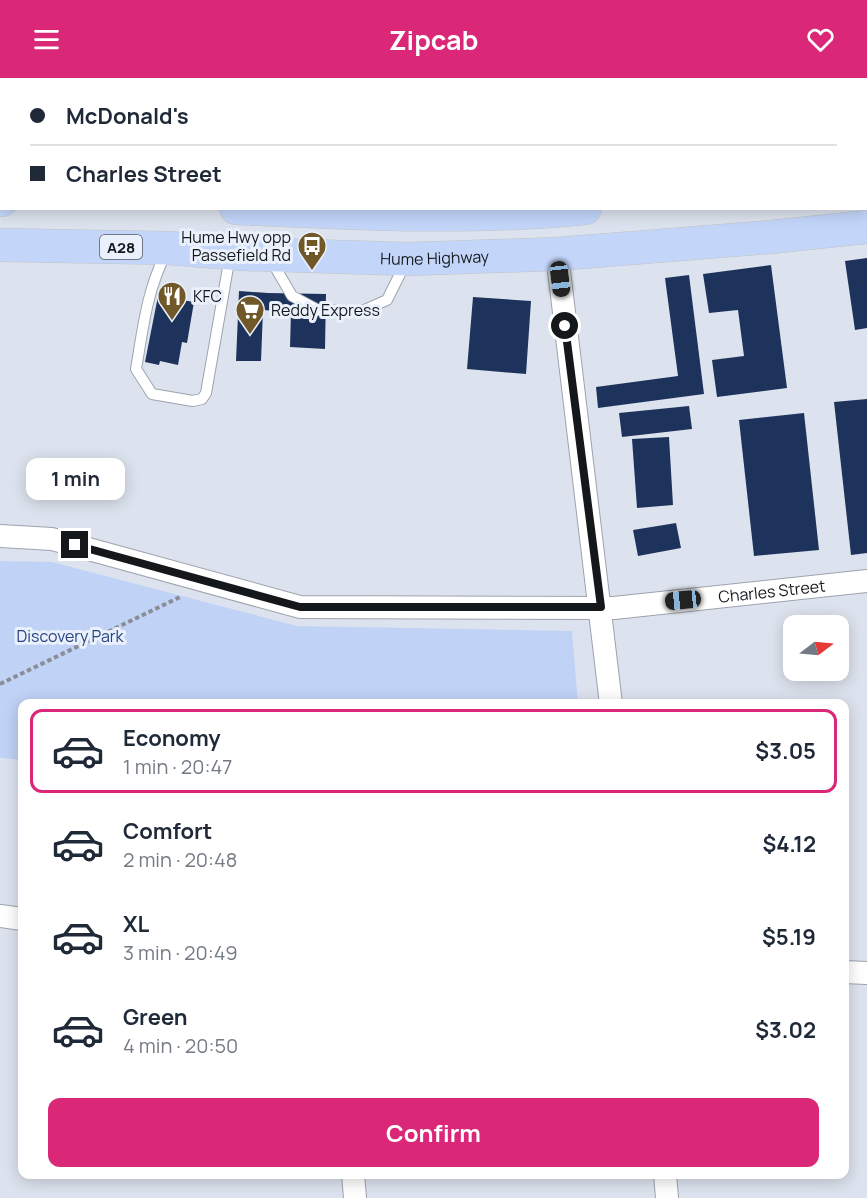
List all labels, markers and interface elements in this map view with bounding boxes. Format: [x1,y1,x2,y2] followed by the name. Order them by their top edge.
[389,21,478,58] text: Zipcab
[30,23,63,56] icon: menu
[804,23,837,56] icon: heart
[66,101,189,131] text: McDonald's
[66,159,222,189] text: Charles Street
[181,226,291,266] place label: Hume Hwy opp Passefield Rd
[296,230,328,272] bus stop icon: Hume Hwy opp Passefield Rd
[100,235,142,259] road number: A28
[380,245,490,270] street label: Hume Highway
[549,260,571,298] car
[156,280,188,322] restaurant icon: KFC
[193,285,222,307] place label: KFC
[234,294,266,336] supermarket icon: Reddy Express
[271,299,380,321] place label: Reddy Express
[551,312,578,339] route start
[26,458,124,500] callout: 1 min
[51,465,100,492] text: 1 min
[61,531,88,558] route end
[717,575,826,608] street label: Charles Street
[664,589,702,611] car
[783,615,849,681] north arrow
[783,615,849,681] map controls
[17,625,125,647] park label: Discovery Park
[123,723,221,753] text: Economy
[51,724,105,778] icon: car
[755,736,816,766] text: $3.05
[123,753,232,780] text: 1 min · 20:47
[123,816,212,846] text: Comfort
[51,817,105,871] icon: car
[762,829,816,859] text: $4.12
[123,846,237,873] text: 2 min · 20:48
[123,909,149,939] text: XL
[51,910,105,964] icon: car
[762,922,816,952] text: $5.19
[123,939,238,966] text: 3 min · 20:49
[123,1002,188,1032] text: Green
[51,1003,105,1057] icon: car
[755,1015,816,1045] text: $3.02
[123,1032,238,1059] text: 4 min · 20:50
[48,1098,819,1167] button: Confirm

